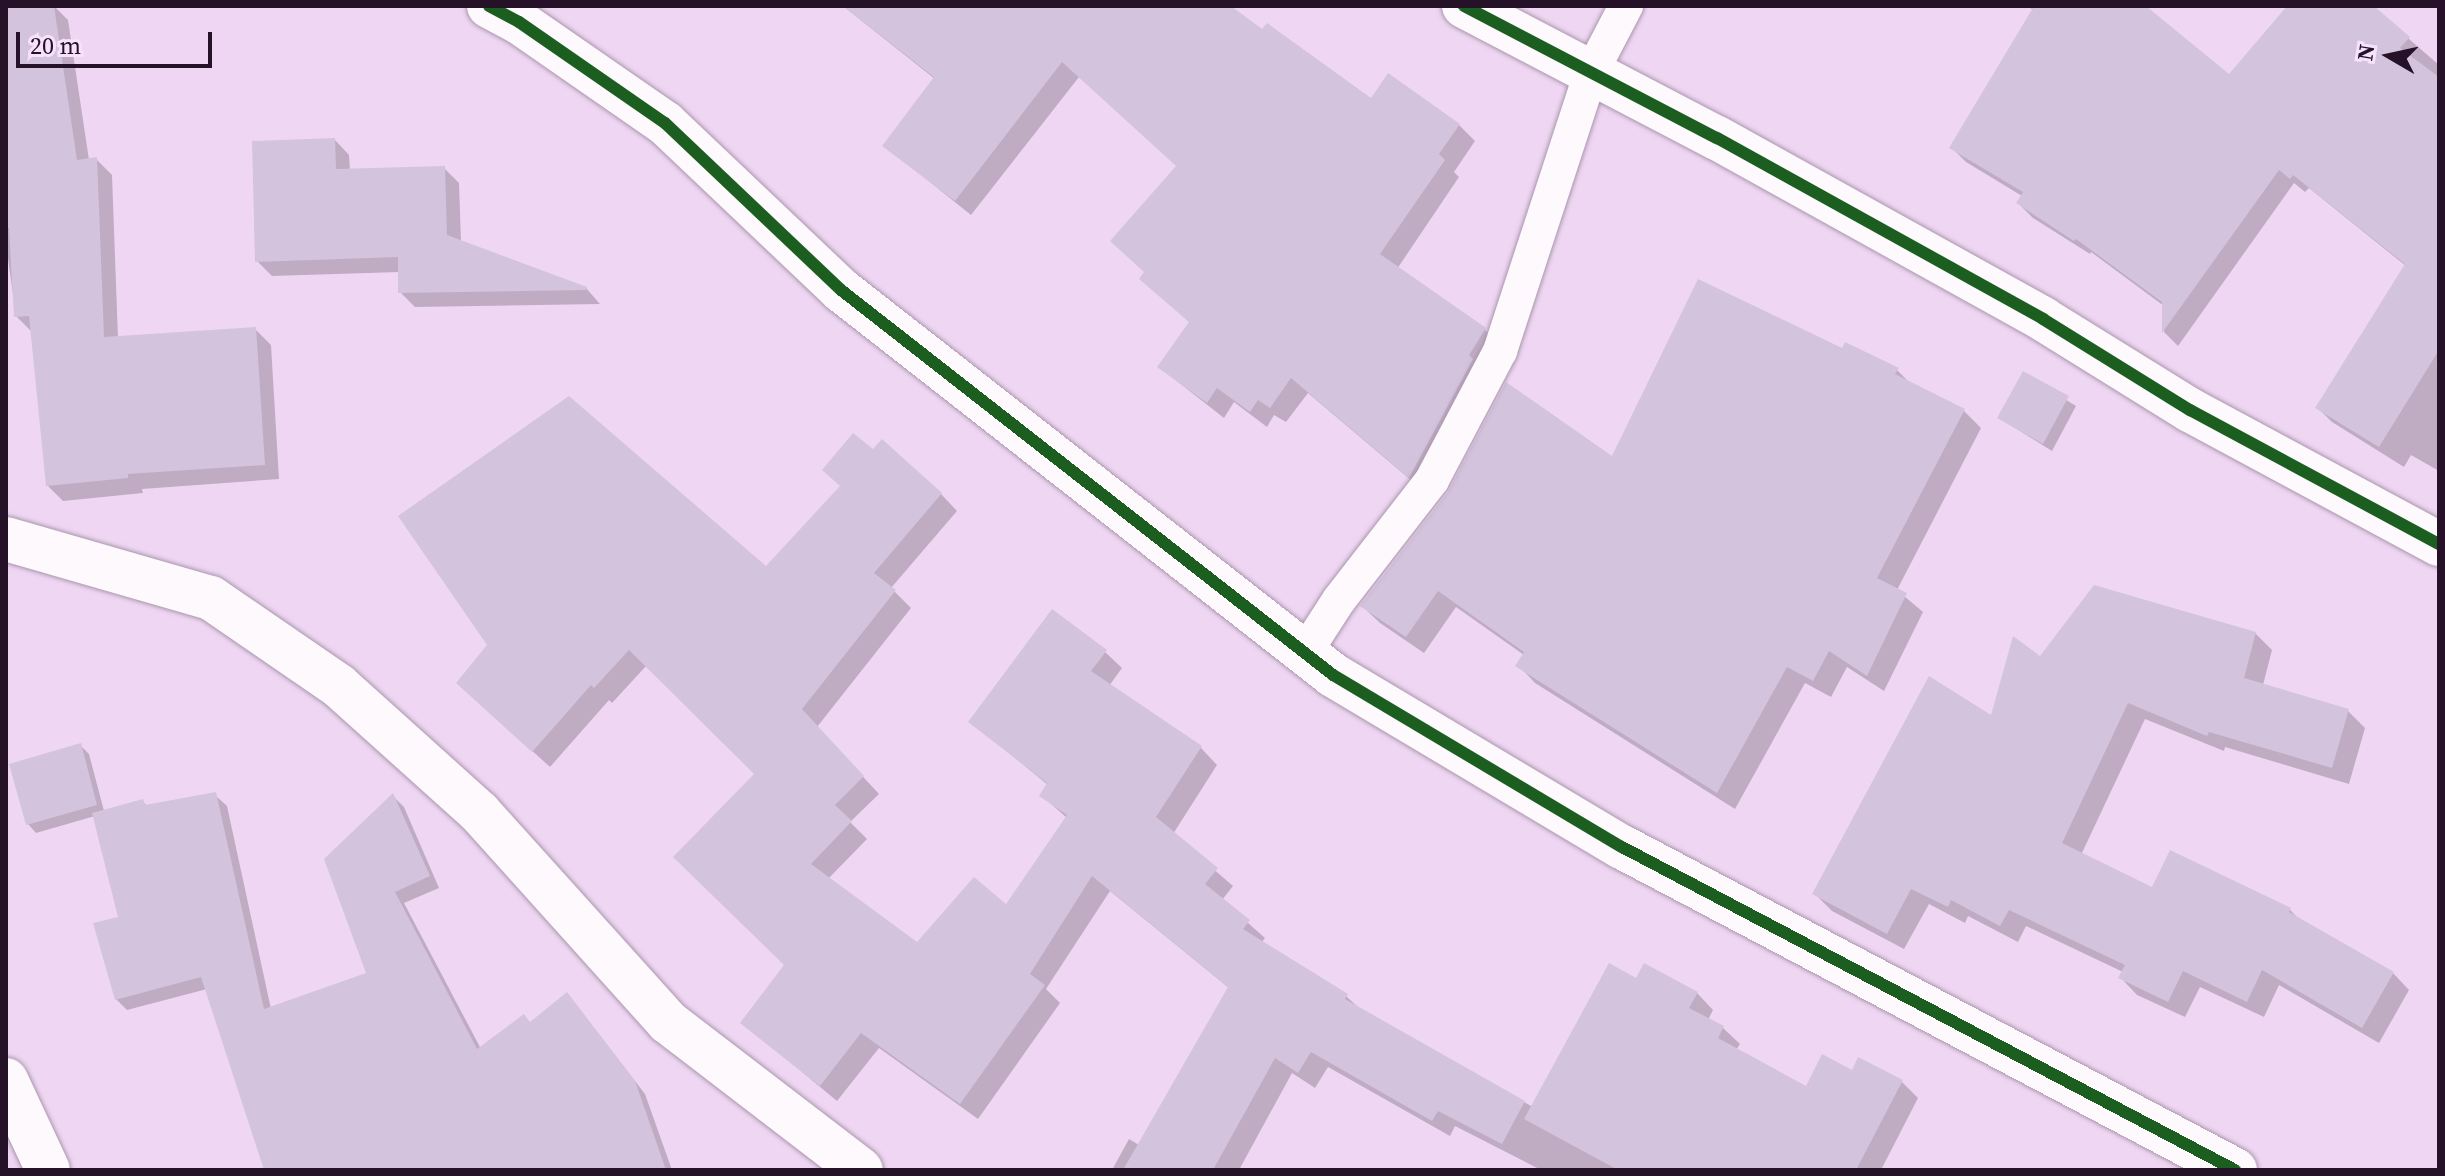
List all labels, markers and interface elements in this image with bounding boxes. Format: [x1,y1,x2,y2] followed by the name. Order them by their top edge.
[20,16,216,66] scale bar
[2349,16,2429,96] north arrow
[30,29,81,62] text: 20 m
[2349,42,2381,63] text: N

